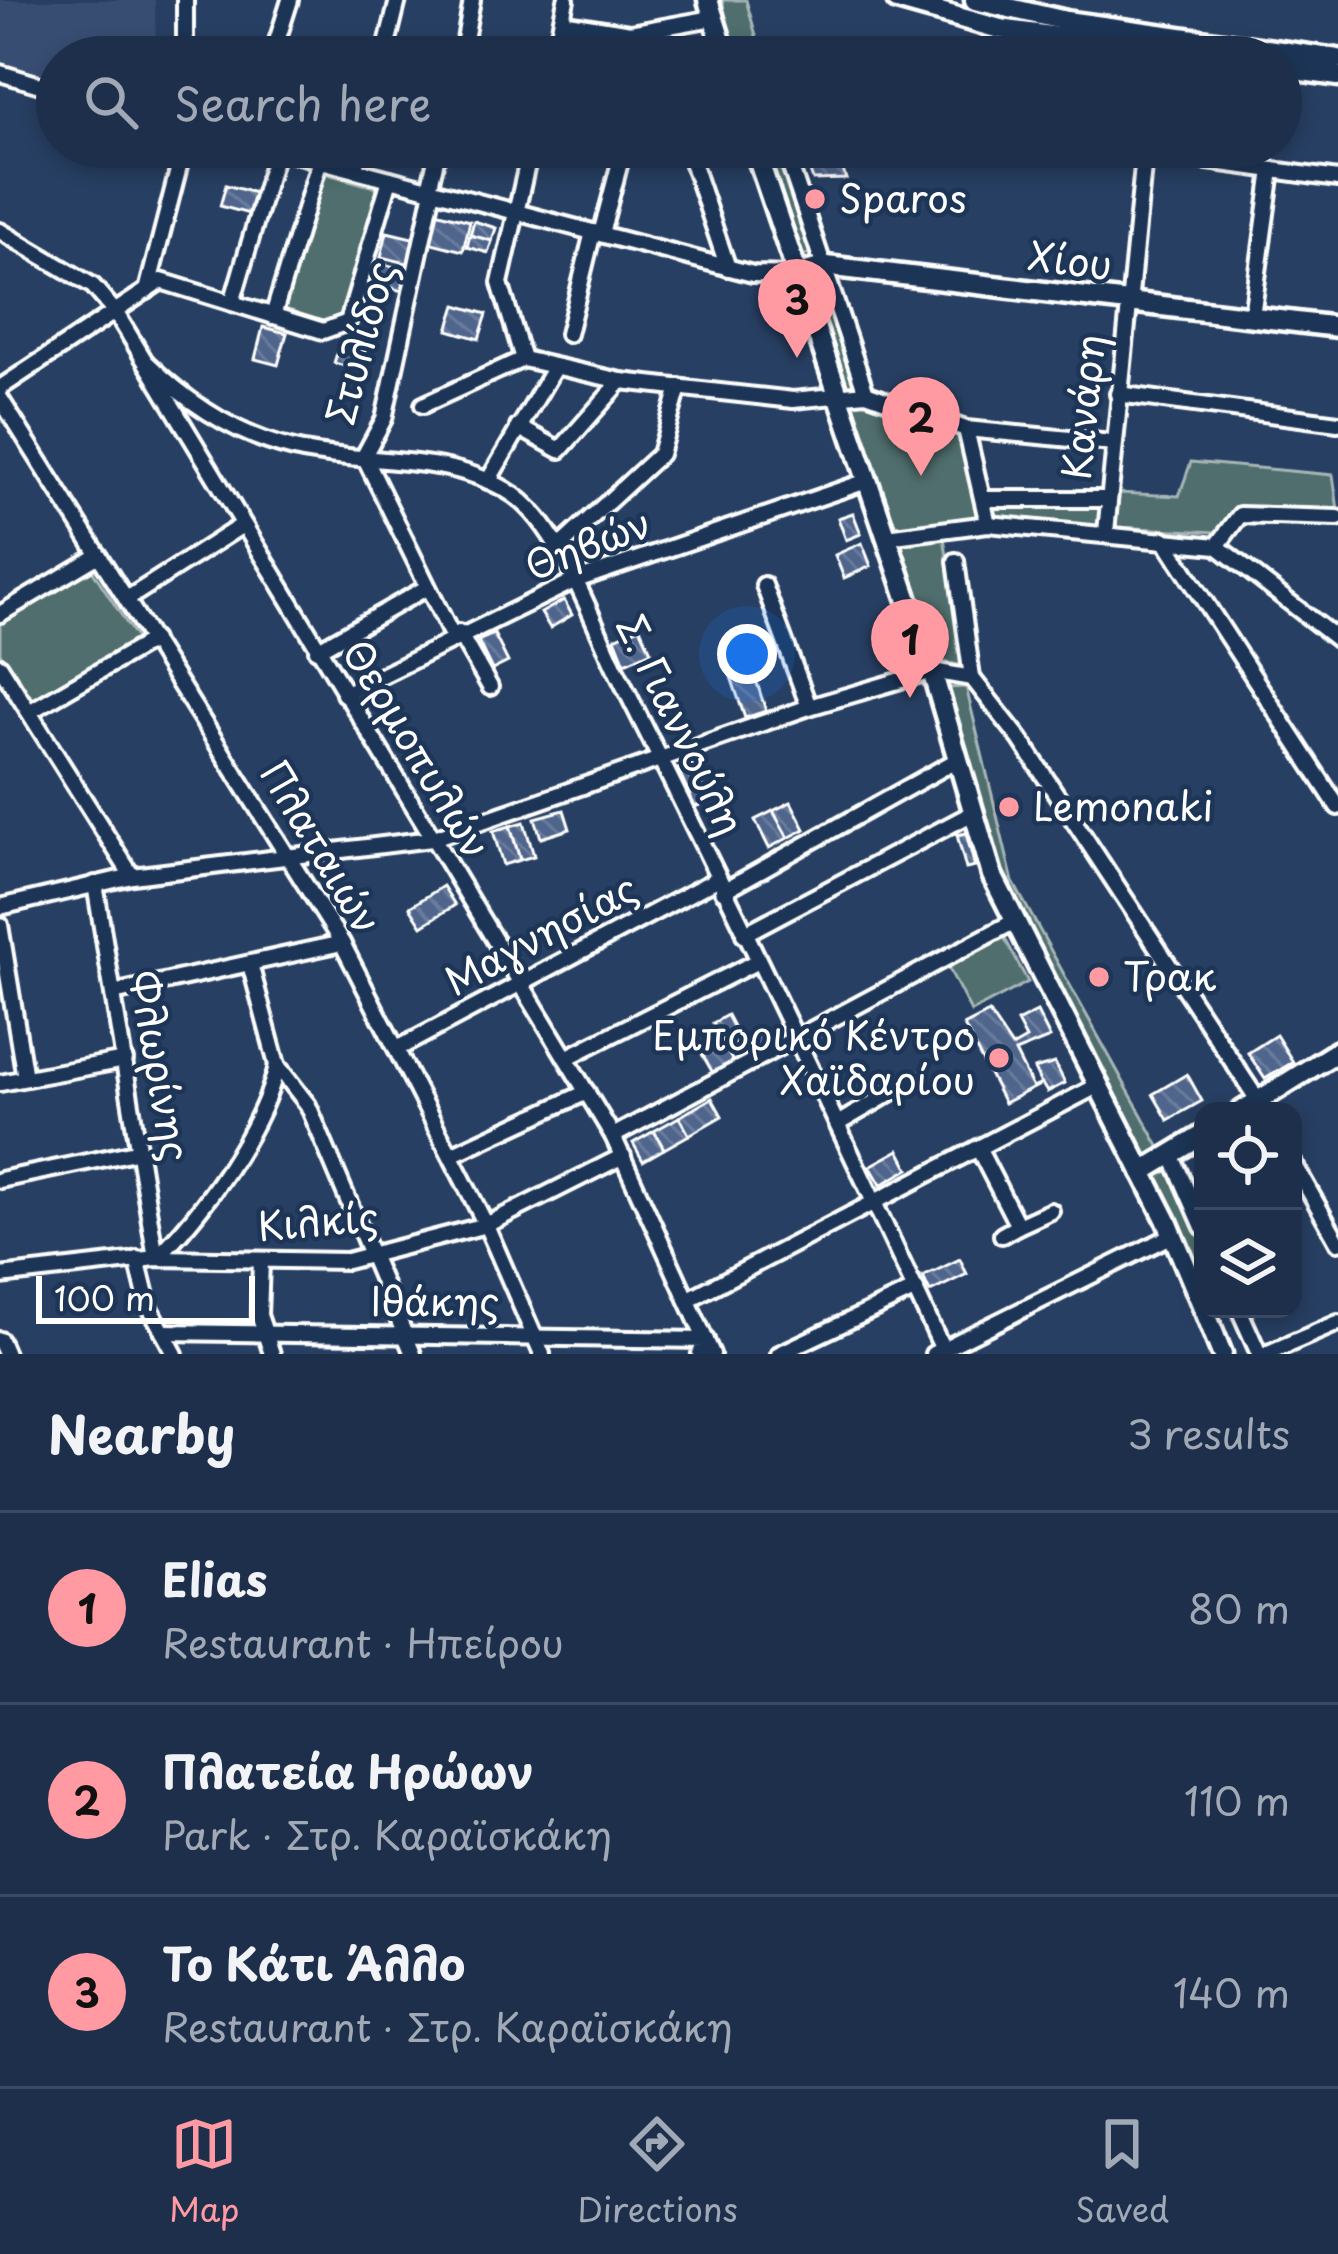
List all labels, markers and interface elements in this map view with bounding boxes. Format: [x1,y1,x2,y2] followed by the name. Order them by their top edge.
[36,36,1302,168] search box
[174,68,431,136] text: Search here
[78,69,144,135] icon: search
[839,167,967,226] place label: Sparos
[802,186,828,212] marker: Sparos
[1025,224,1116,293] street label: Χίου
[309,254,409,430] street label: Στυλίδος
[758,259,836,358] pin: 3
[1045,331,1118,482] street label: Κανάρη
[882,377,960,476] pin: 2
[515,492,659,594] street label: Θηβών
[871,599,949,698] pin: 1
[603,603,761,844] street label: Σ. Γιαννούλη
[717,624,777,684] your location
[329,627,507,868] street label: Θερμοπυλών
[247,747,397,944] street label: Πλαταιών
[1033,775,1214,834] place label: Lemonaki
[996,794,1022,820] marker: Lemonaki
[433,857,647,1008] street label: Μαγνησίας
[1123,945,1217,1004] place label: Τρακ
[1086,964,1112,990] marker: Τρακ
[116,966,207,1166] street label: Φλωρίνης
[652,1004,975,1108] place label: Εμπορικό Κέντρο Χαϊδαρίου
[986,1045,1012,1071] marker: Εμπορικό Κέντρο Χαϊδαρίου
[1194,1102,1302,1318] map controls
[1194,1102,1302,1210] button: locate
[255,1185,381,1254] street label: Κιλκίς
[1194,1210,1302,1318] button: layers
[36,1270,255,1323] scale bar
[371,1270,499,1329] street label: Ιθάκης
[54,1272,155,1322] text: 100 m
[48,1394,235,1471] text: Nearby
[1127,1403,1290,1462] text: 3 results
[162,1544,268,1612] text: Elias
[78,1578,96,1637] text: 1
[1188,1578,1290,1637] text: 80 m
[162,1612,564,1671] text: Restaurant · Ηπείρου
[162,1736,534,1804] text: Πλατεία Ηρώων
[73,1770,101,1829] text: 2
[1184,1770,1290,1829] text: 110 m
[162,1804,612,1863] text: Park · Στρ. Καραϊσκάκη
[162,1928,465,1996] text: Το Κάτι Άλλο
[74,1962,100,2021] text: 3
[1173,1962,1290,2021] text: 140 m
[162,1996,733,2055] text: Restaurant · Στρ. Καραϊσκάκη
[169,2111,239,2233] tab: Map
[577,2111,738,2233] tab: Directions
[1075,2111,1169,2233] tab: Saved

